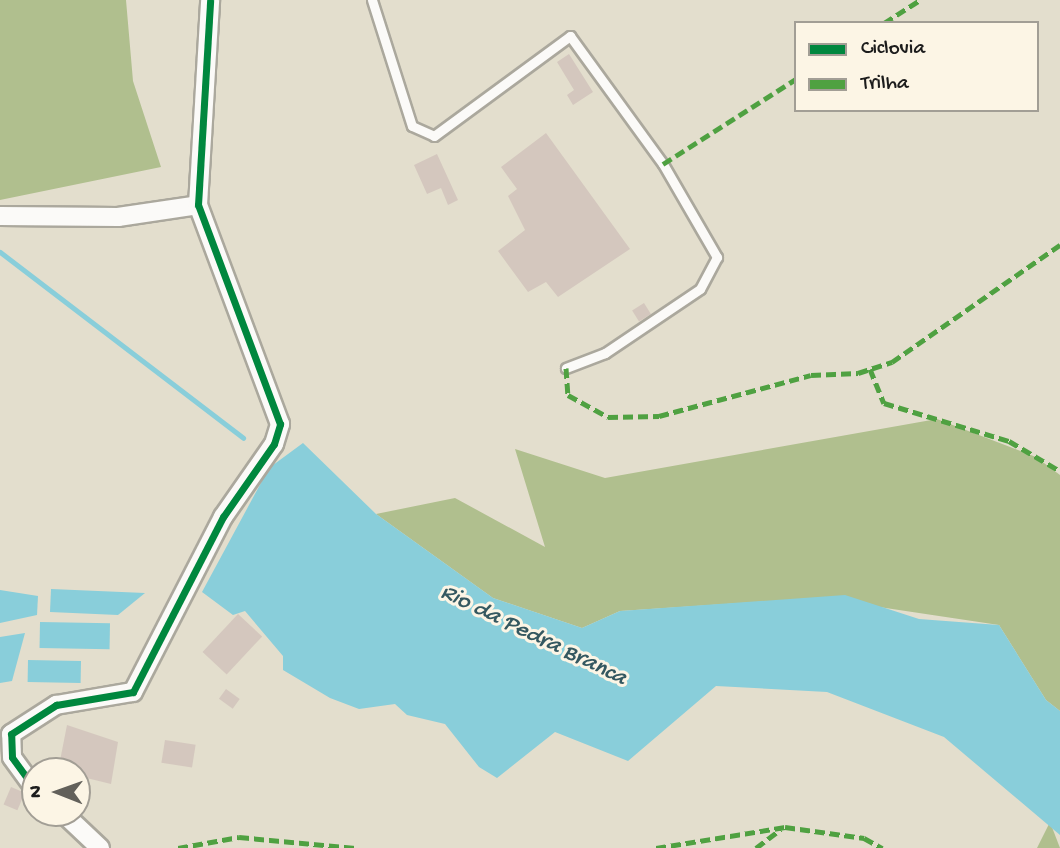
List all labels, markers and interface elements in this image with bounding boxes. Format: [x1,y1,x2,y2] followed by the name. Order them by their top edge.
[794,21,1039,112] legend
[861,37,925,62] text: Ciclovia
[861,72,909,97] text: Trilha
[435,579,631,693] water label: Rio da Pedra Branca
[21,757,91,827] north arrow
[25,785,48,798] text: N

